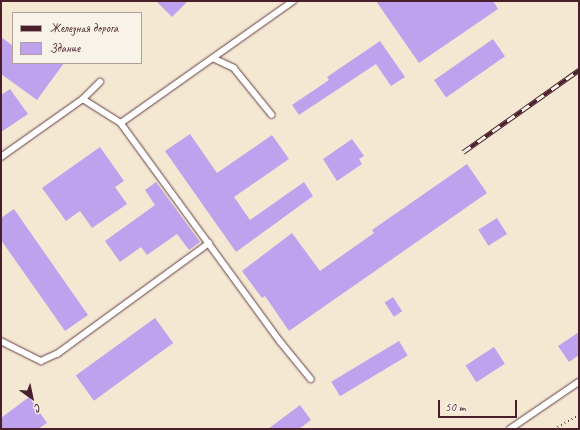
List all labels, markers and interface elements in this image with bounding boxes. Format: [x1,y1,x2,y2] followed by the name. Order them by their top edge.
[12,12,142,64] legend
[50,20,118,36] text: Железная дорога
[50,40,80,56] text: Здание
[12,378,52,418] north arrow
[440,392,519,418] scale bar
[445,399,465,415] text: 50 m
[32,401,45,415] text: С

